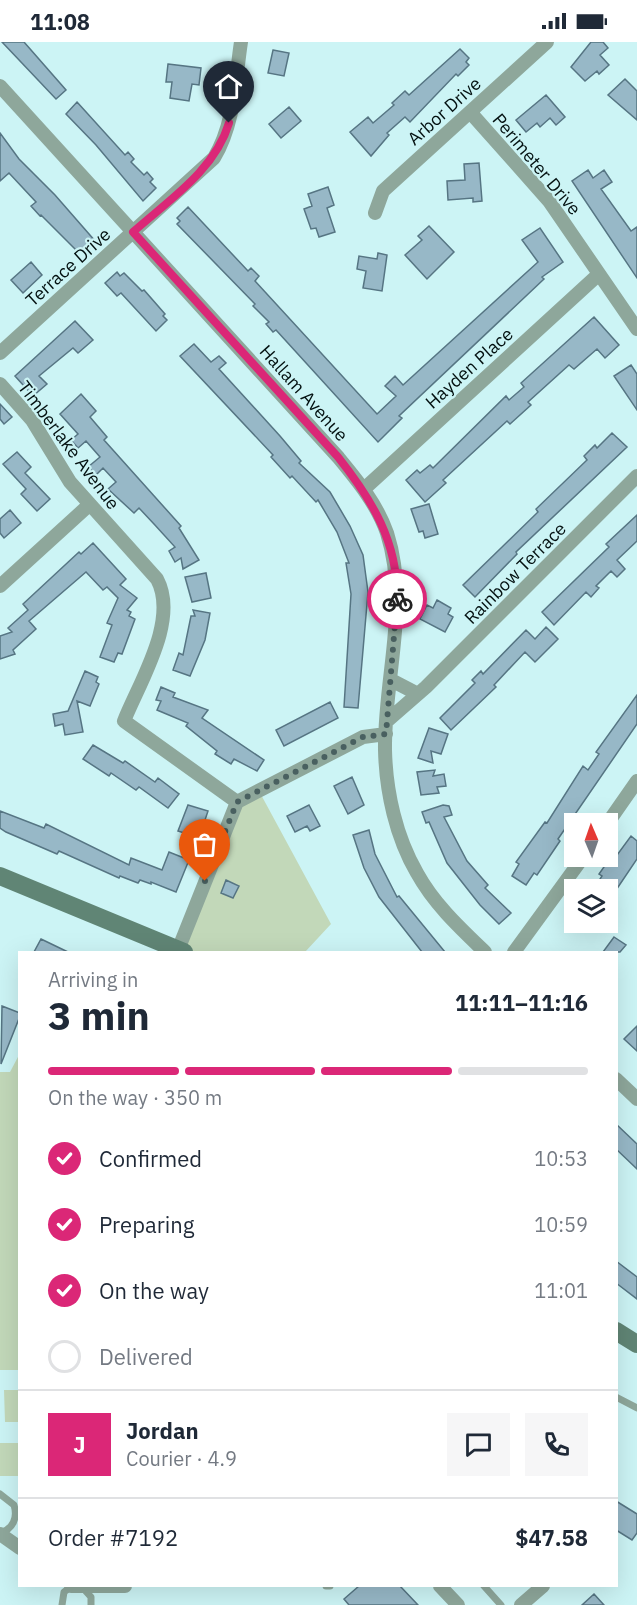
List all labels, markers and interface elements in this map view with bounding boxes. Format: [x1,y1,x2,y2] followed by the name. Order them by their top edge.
[30,7,90,36] text: 11:08
[203,61,254,123] pin
[212,70,245,103] icon: home
[402,72,486,150] street label: Arbor Drive
[488,108,586,220] street label: Perimeter Drive
[21,223,115,311] street label: Terrace Drive
[420,323,518,413] street label: Hayden Place
[255,340,353,446] street label: Hallam Avenue
[13,376,125,514] street label: Timberlake Avenue
[459,517,571,629] street label: Rainbow Terrace
[367,569,427,629] courier
[381,583,414,616] icon: bike
[564,813,618,867] north arrow
[564,813,618,933] map controls
[179,819,230,881] pin
[188,828,221,861] icon: bag
[564,879,618,933] button: layers
[48,966,138,993] text: Arriving in
[455,988,588,1017] text: 11:11–11:16
[48,990,150,1041] text: 3 min
[48,1084,222,1111] text: On the way · 350 m
[48,1142,81,1175] icon: check
[99,1144,202,1173] text: Confirmed
[534,1145,588,1172] text: 10:53
[48,1208,81,1241] icon: check
[99,1210,194,1239] text: Preparing
[534,1211,588,1238] text: 10:59
[48,1274,81,1307] icon: check
[99,1276,209,1305] text: On the way
[534,1277,588,1304] text: 11:01
[99,1342,193,1371] text: Delivered
[447,1413,510,1476] button: chat
[525,1413,588,1476] button: phone
[126,1416,199,1445] text: Jordan
[73,1430,86,1459] text: J
[126,1445,237,1472] text: Courier · 4.9
[48,1523,178,1552] text: Order #7192
[515,1523,588,1552] text: $47.58

